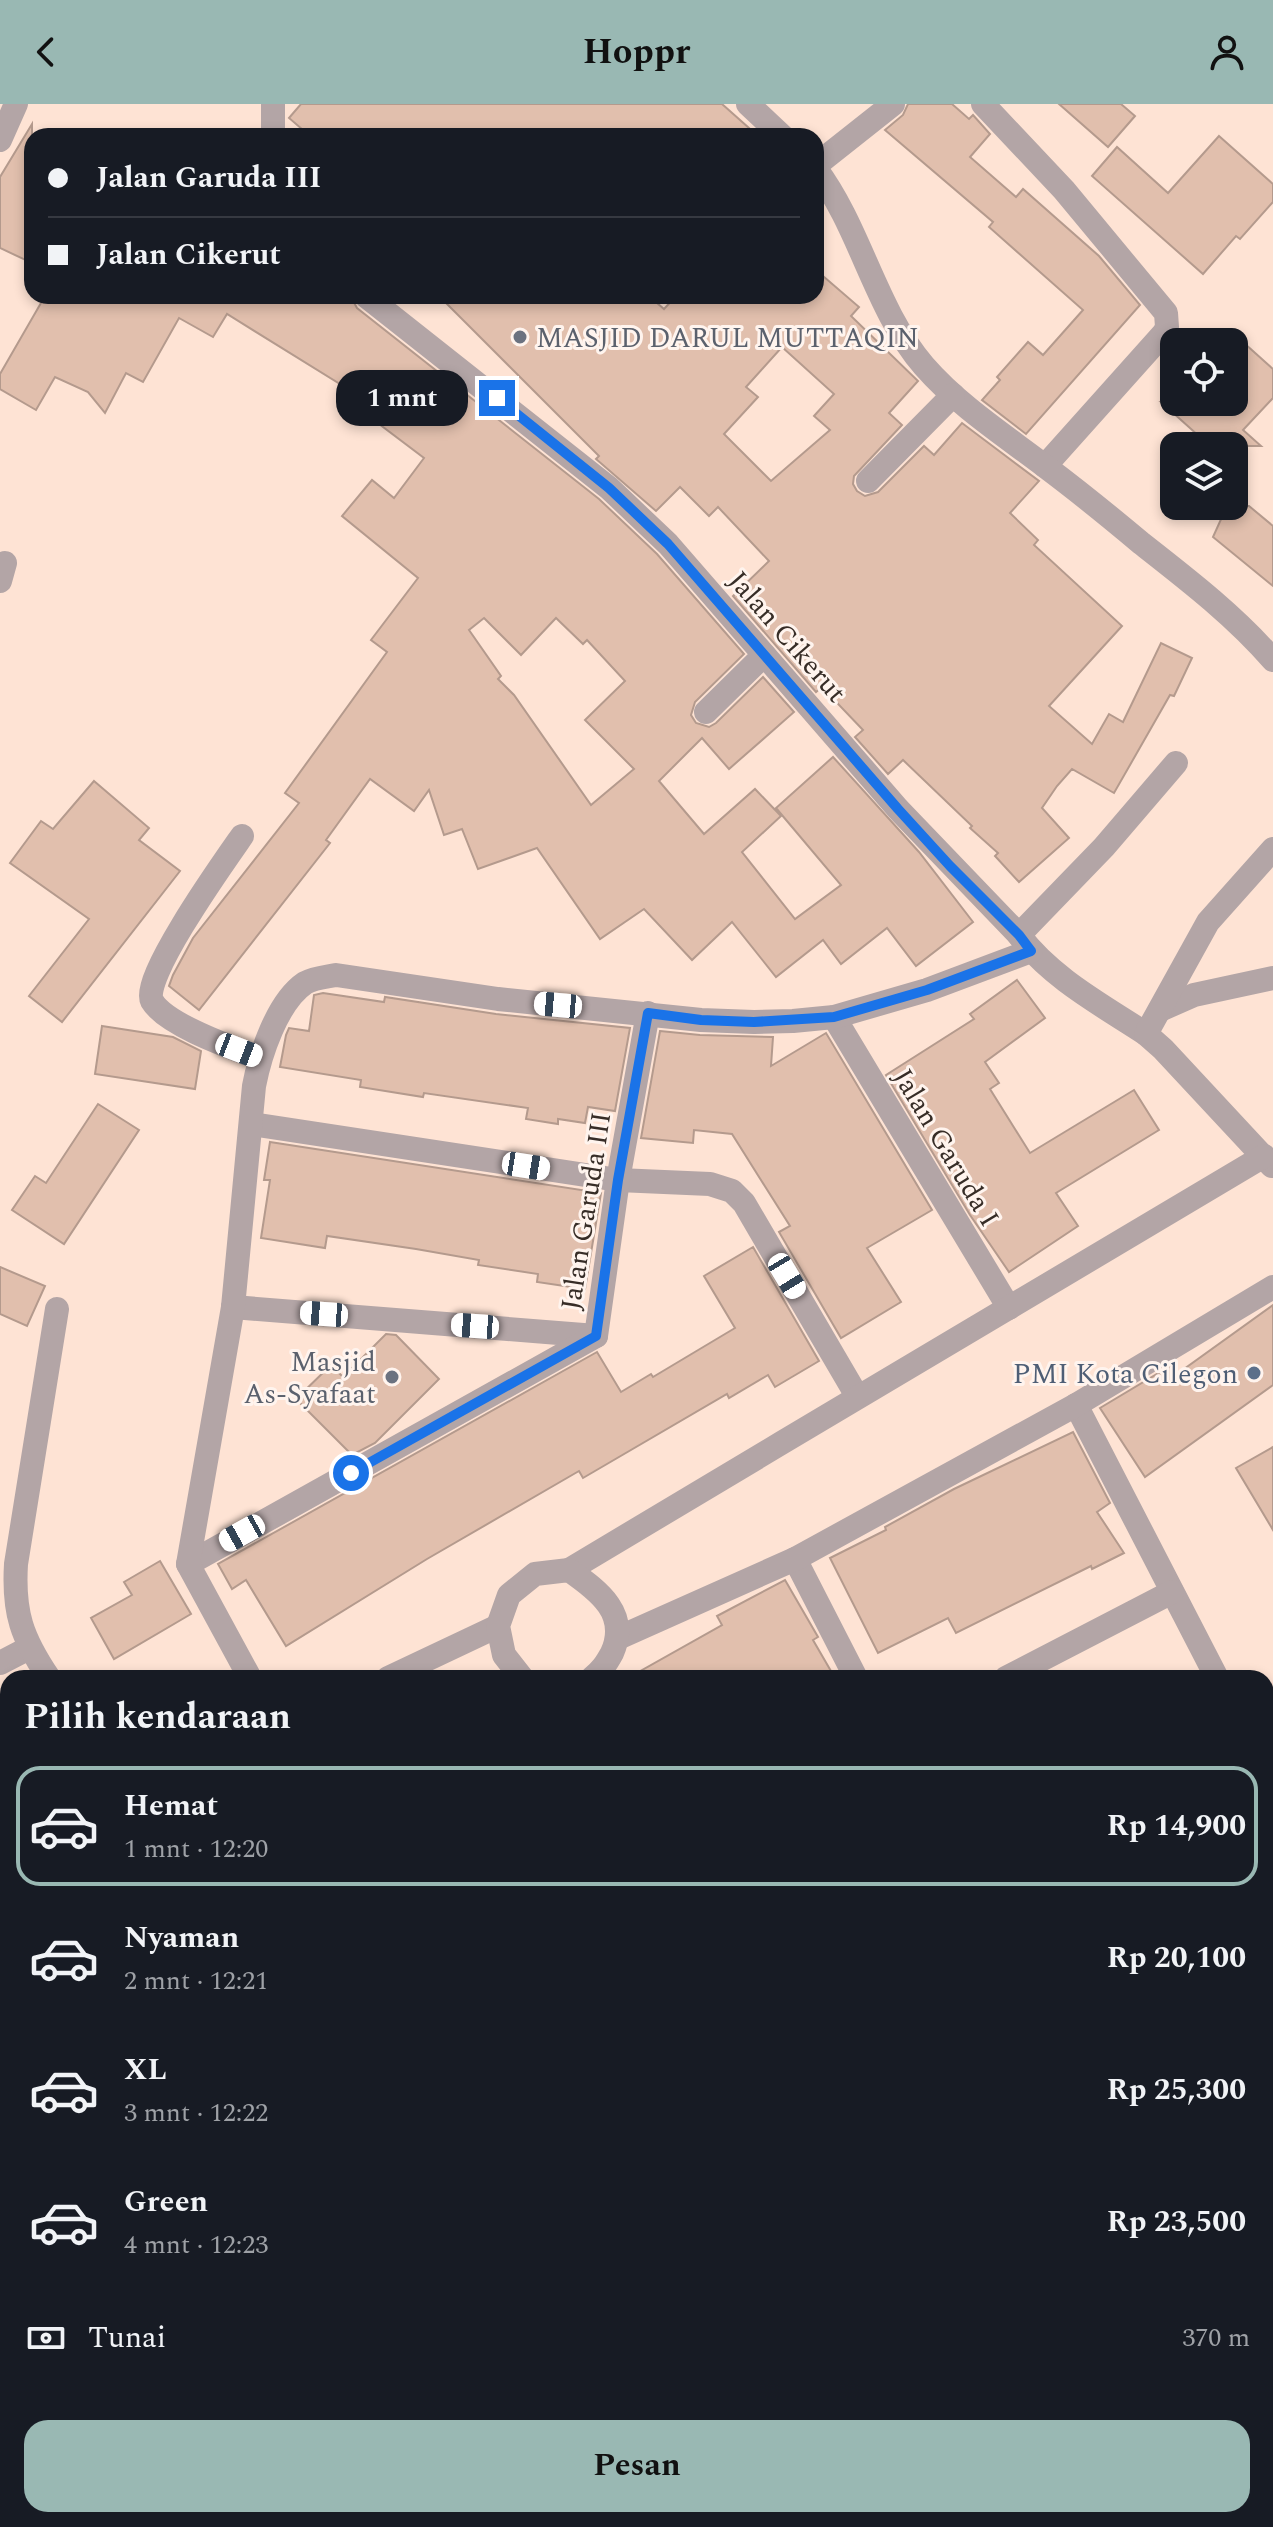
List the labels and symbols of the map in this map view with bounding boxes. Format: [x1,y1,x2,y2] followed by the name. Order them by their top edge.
[536,317,919,360] place label: MASJID DARUL MUTTAQIN
[511,328,529,346] marker: MASJID DARUL MUTTAQIN
[337,370,469,426] callout: 1 mnt
[479,380,515,416] route end
[717,561,857,713] street label: Jalan Cikerut
[533,991,583,1019] car
[212,1030,266,1070] car
[881,1060,1010,1235] street label: Jalan Garuda I
[550,1109,623,1313] street label: Jalan Garuda III
[500,1150,552,1182] car
[764,1249,810,1303] car
[299,1300,349,1328] car
[450,1312,500,1340] car
[244,1341,376,1416] place label: Masjid As-Syafaat
[1013,1353,1238,1396] place label: PMI Kota Cilegon
[1245,1364,1263,1382] marker: PMI Kota Cilegon
[383,1368,401,1386] marker: Masjid As-Syafaat
[333,1455,369,1491] route start
[215,1511,269,1555] car

